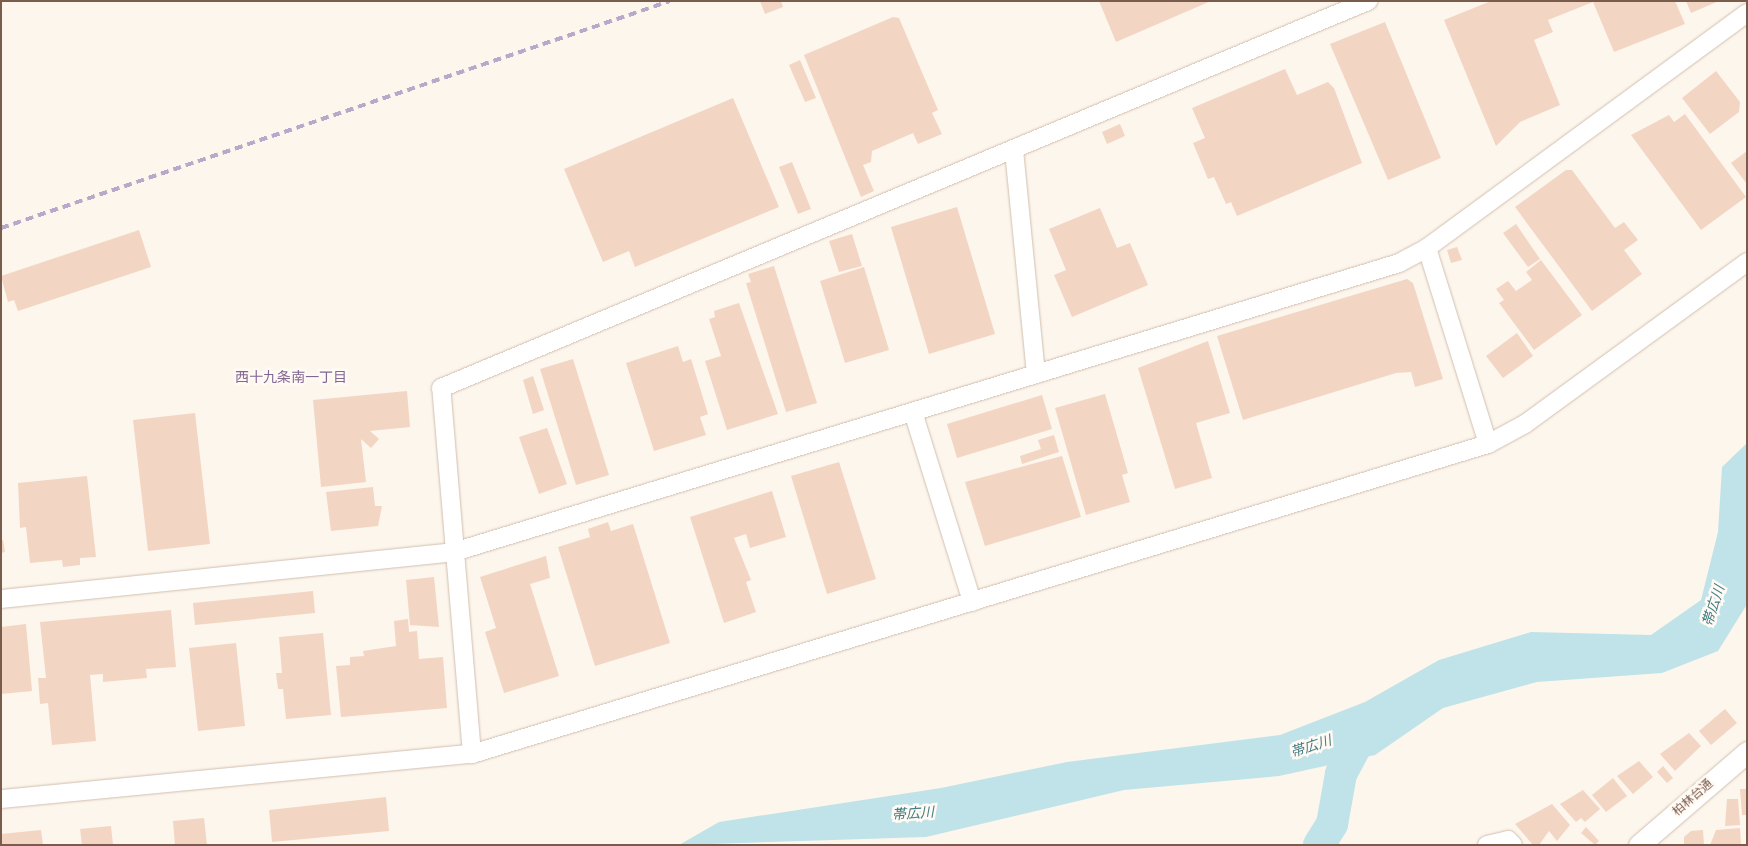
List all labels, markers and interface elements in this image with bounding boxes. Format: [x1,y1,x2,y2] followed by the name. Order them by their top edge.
[235,370,347,386] district label: 西十九条南一丁目
[1700,583,1728,629] water label: 帯広川
[1288,733,1334,761] water label: 帯広川
[1670,777,1716,819] street label: 柏林台通
[891,804,935,824] water label: 帯広川

